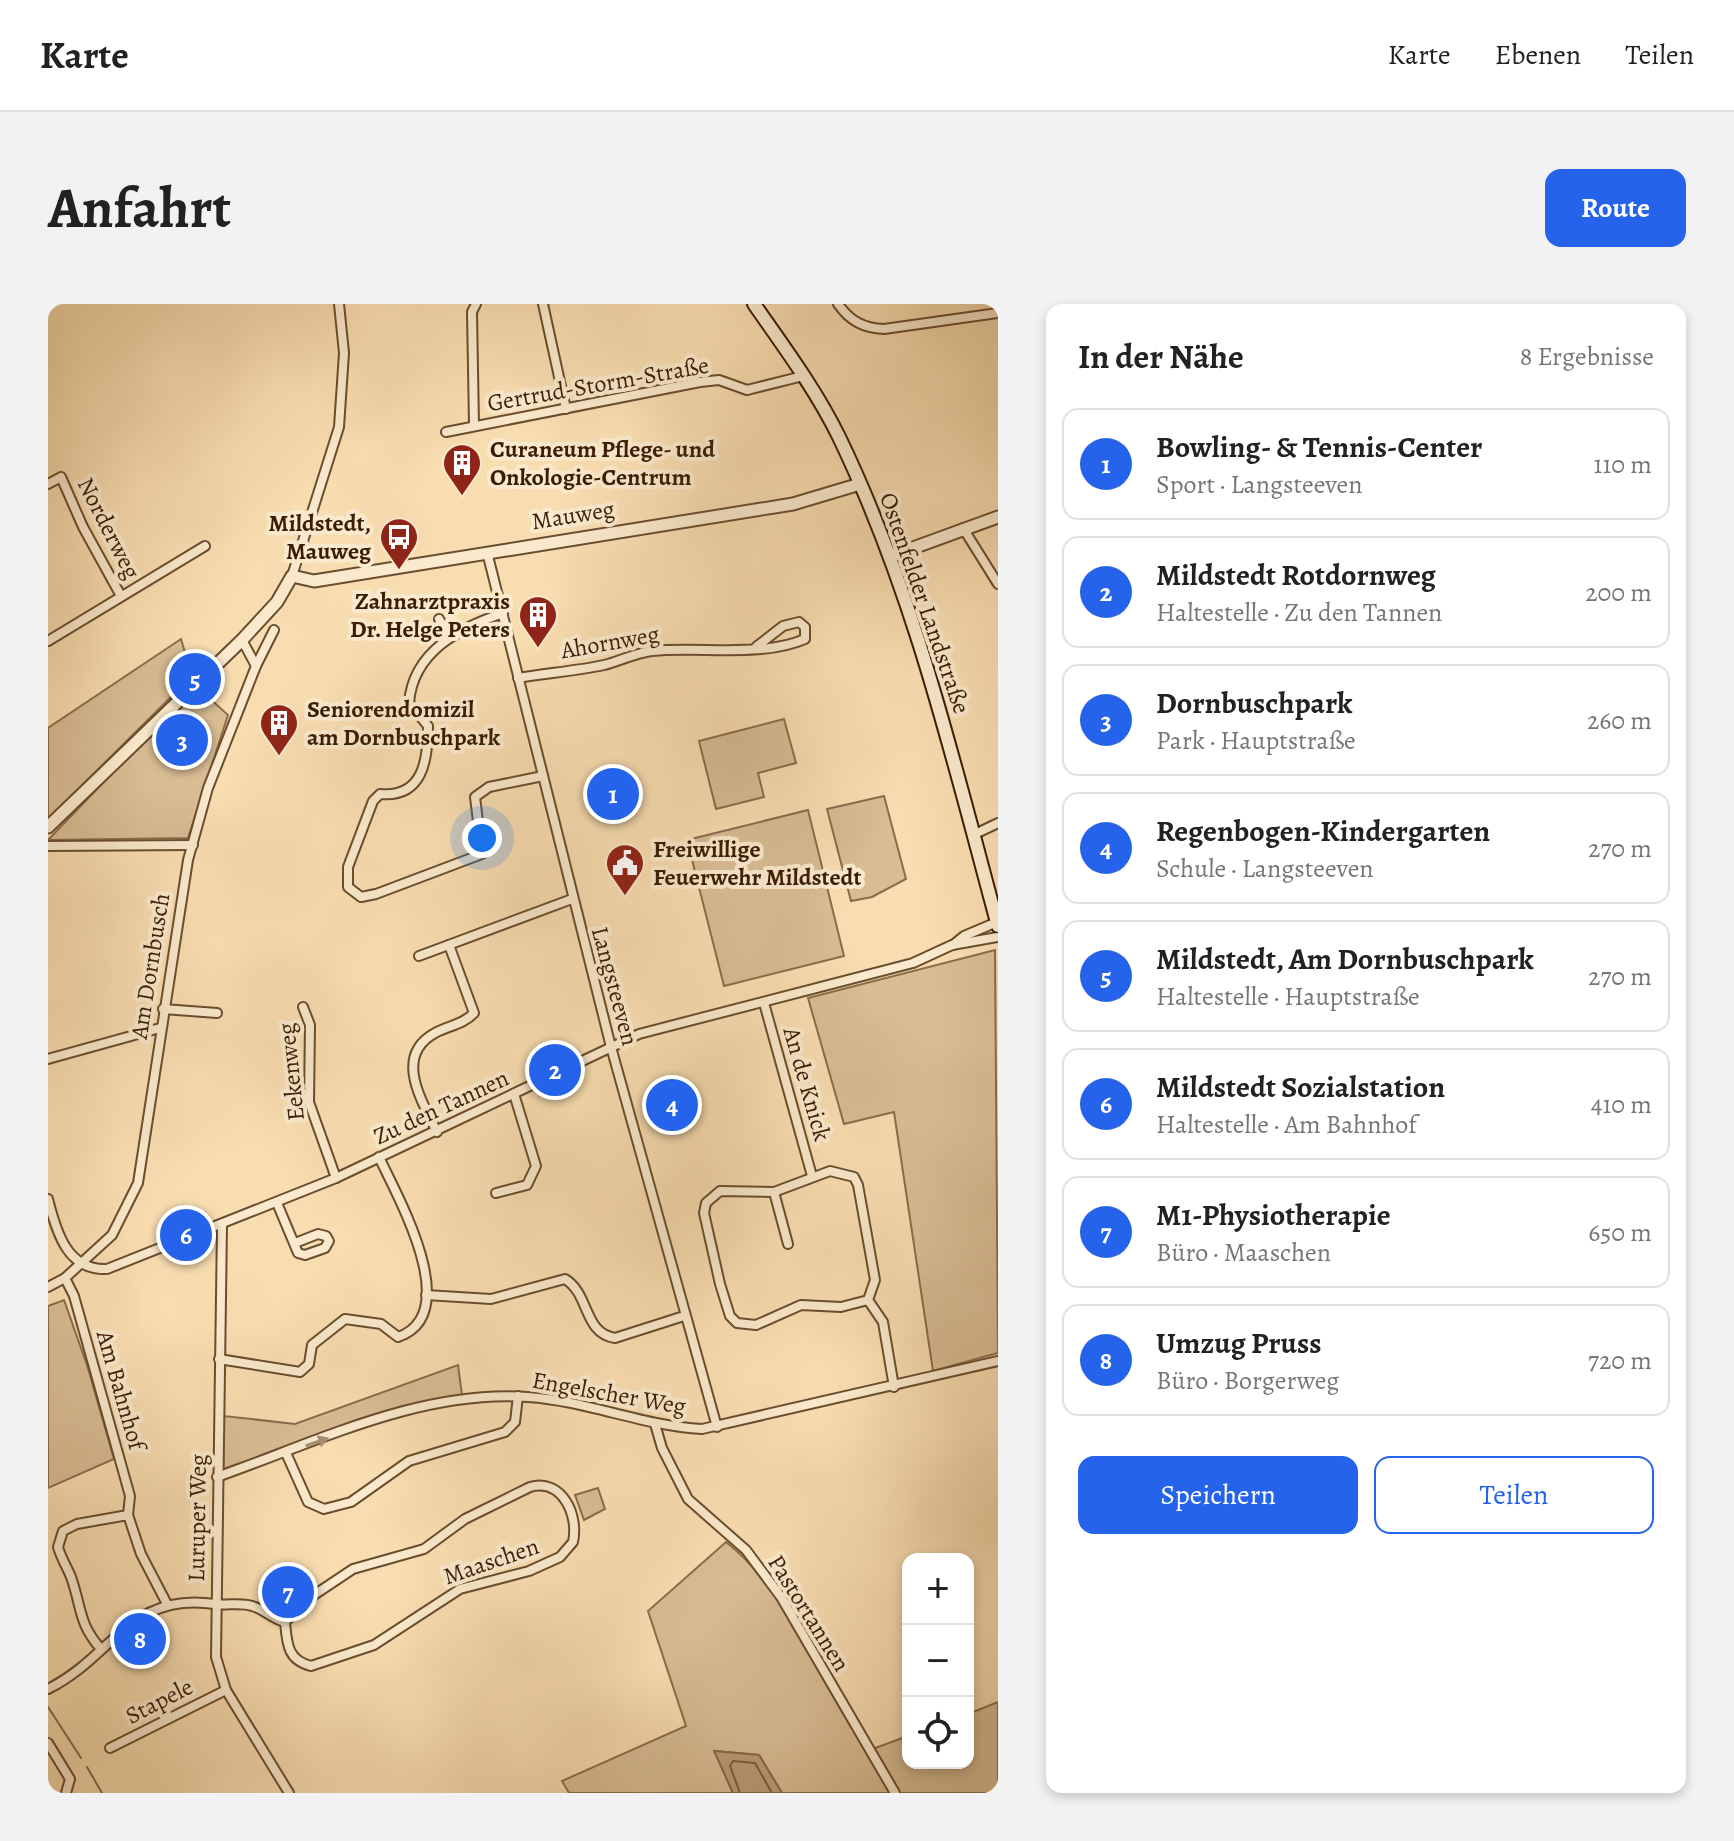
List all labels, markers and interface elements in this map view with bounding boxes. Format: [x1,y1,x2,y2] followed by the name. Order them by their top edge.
[40,29,129,81] text: Karte
[1388,36,1451,74] text: Karte
[1495,36,1581,74] text: Ebenen
[1625,36,1694,74] text: Teilen
[1545,169,1686,247] button: Route
[48,170,231,246] text: Anfahrt
[1078,333,1244,380] text: In der Nähe
[1520,339,1654,374] text: 8 Ergebnisse
[485,349,711,419] street label: Gertrud-Storm-Straße
[1156,427,1482,467] text: Bowling- & Tennis-Center
[490,433,715,493] place label: Curaneum Pflege- und Onkologie-Centrum
[441,442,483,497] building icon: Curaneum Pflege- und Onkologie-Centrum
[1101,447,1111,482] text: 1
[1594,447,1652,482] text: 110 m
[1156,467,1362,502] text: Sport · Langsteeven
[70,472,148,584] street label: Norderweg
[872,488,978,718] street label: Ostenfelder Landstraße
[529,493,617,537] street label: Mauweg
[269,507,372,567] place label: Mildstedt, Mauweg
[378,516,420,571] bus stop icon: Mildstedt, Mauweg
[1156,555,1436,595] text: Mildstedt Rotdornweg
[1100,575,1112,610] text: 2
[1585,575,1652,610] text: 200 m
[350,585,510,645] place label: Zahnarztpraxis Dr. Helge Peters
[517,594,559,649] building icon: Zahnarztpraxis Dr. Helge Peters
[1156,595,1442,630] text: Haltestelle · Zu den Tannen
[557,618,662,667] street label: Ahornweg
[169,649,221,709] pin: 5
[1156,683,1353,723] text: Dornbuschpark
[307,693,501,753] place label: Seniorendomizil am Dornbuschpark
[258,702,300,757] building icon: Seniorendomizil am Dornbuschpark
[1100,703,1112,738] text: 3
[1587,703,1652,738] text: 260 m
[156,710,208,770] pin: 3
[1156,723,1356,758] text: Park · Hauptstraße
[587,764,639,824] pin: 1
[1156,811,1490,851] text: Regenbogen-Kindergarten
[462,818,502,858] your location
[1100,831,1112,866] text: 4
[1588,831,1652,866] text: 270 m
[653,833,861,893] place label: Freiwillige Feuerwehr Mildstedt
[604,842,646,897] public building icon: Freiwillige Feuerwehr Mildstedt
[1156,851,1374,886] text: Schule · Langsteeven
[123,891,177,1042] street label: Am Dornbusch
[584,923,646,1049] street label: Langsteeven
[1156,939,1534,979] text: Mildstedt, Am Dornbuschpark
[1100,959,1112,994] text: 5
[1588,959,1652,994] text: 270 m
[1156,979,1420,1014] text: Haltestelle · Hauptstraße
[270,1021,312,1123] street label: Eekenweg
[775,1022,839,1145] street label: An de Knick
[529,1040,581,1100] pin: 2
[368,1062,514,1152] street label: Zu den Tannen
[1156,1067,1445,1107] text: Mildstedt Sozialstation
[646,1075,698,1135] pin: 4
[1100,1087,1112,1122] text: 6
[1591,1087,1652,1122] text: 410 m
[1156,1107,1417,1142] text: Haltestelle · Am Bahnhof
[1156,1195,1391,1235] text: M1-Physiotherapie
[160,1205,212,1265] pin: 6
[1100,1215,1112,1250] text: 7
[1588,1215,1652,1250] text: 650 m
[1156,1235,1331,1270] text: Büro · Maaschen
[1156,1323,1321,1363] text: Umzug Pruss
[88,1326,154,1456] street label: Am Bahnhof
[1100,1343,1112,1378] text: 8
[1588,1343,1652,1378] text: 720 m
[1156,1363,1339,1398] text: Büro · Borgerweg
[530,1364,688,1422] street label: Engelscher Weg
[305,1435,329,1447] one-way arrow
[180,1454,214,1582] street label: Luruper Weg
[1078,1456,1358,1534] button: Speichern
[1374,1456,1654,1534] button: Teilen
[439,1530,543,1592] street label: Maaschen
[760,1549,858,1677] street label: Pastortannen
[902,1553,974,1769] map controls
[902,1553,974,1625] button: +
[262,1562,314,1622] pin: 7
[114,1609,166,1669] pin: 8
[902,1625,974,1697] button: −
[120,1670,198,1732] street label: Stapele
[902,1697,974,1769] button: locate

